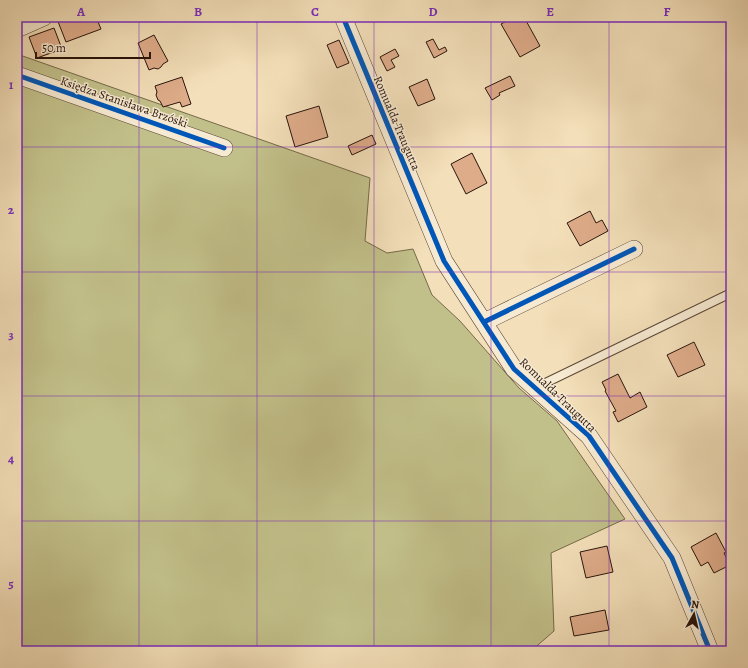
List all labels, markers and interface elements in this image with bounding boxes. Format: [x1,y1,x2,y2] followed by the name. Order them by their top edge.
[76,3,86,20] text: A
[194,3,202,20] text: B
[311,3,319,20] text: C
[428,3,438,20] text: D
[546,3,554,20] text: E
[664,3,671,20] text: F
[36,34,150,60] scale bar
[42,40,66,56] text: 50 m
[58,73,190,131] street label: Księdza Stanisława Brzóski
[370,73,424,173] street label: Romualda Traugutta
[9,76,14,93] text: 1
[8,201,15,218] text: 2
[8,326,14,343] text: 3
[516,354,600,436] street label: Romualda Traugutta
[8,450,14,467] text: 4
[8,575,14,592] text: 5
[674,594,714,634] north arrow
[690,597,700,613] text: N

